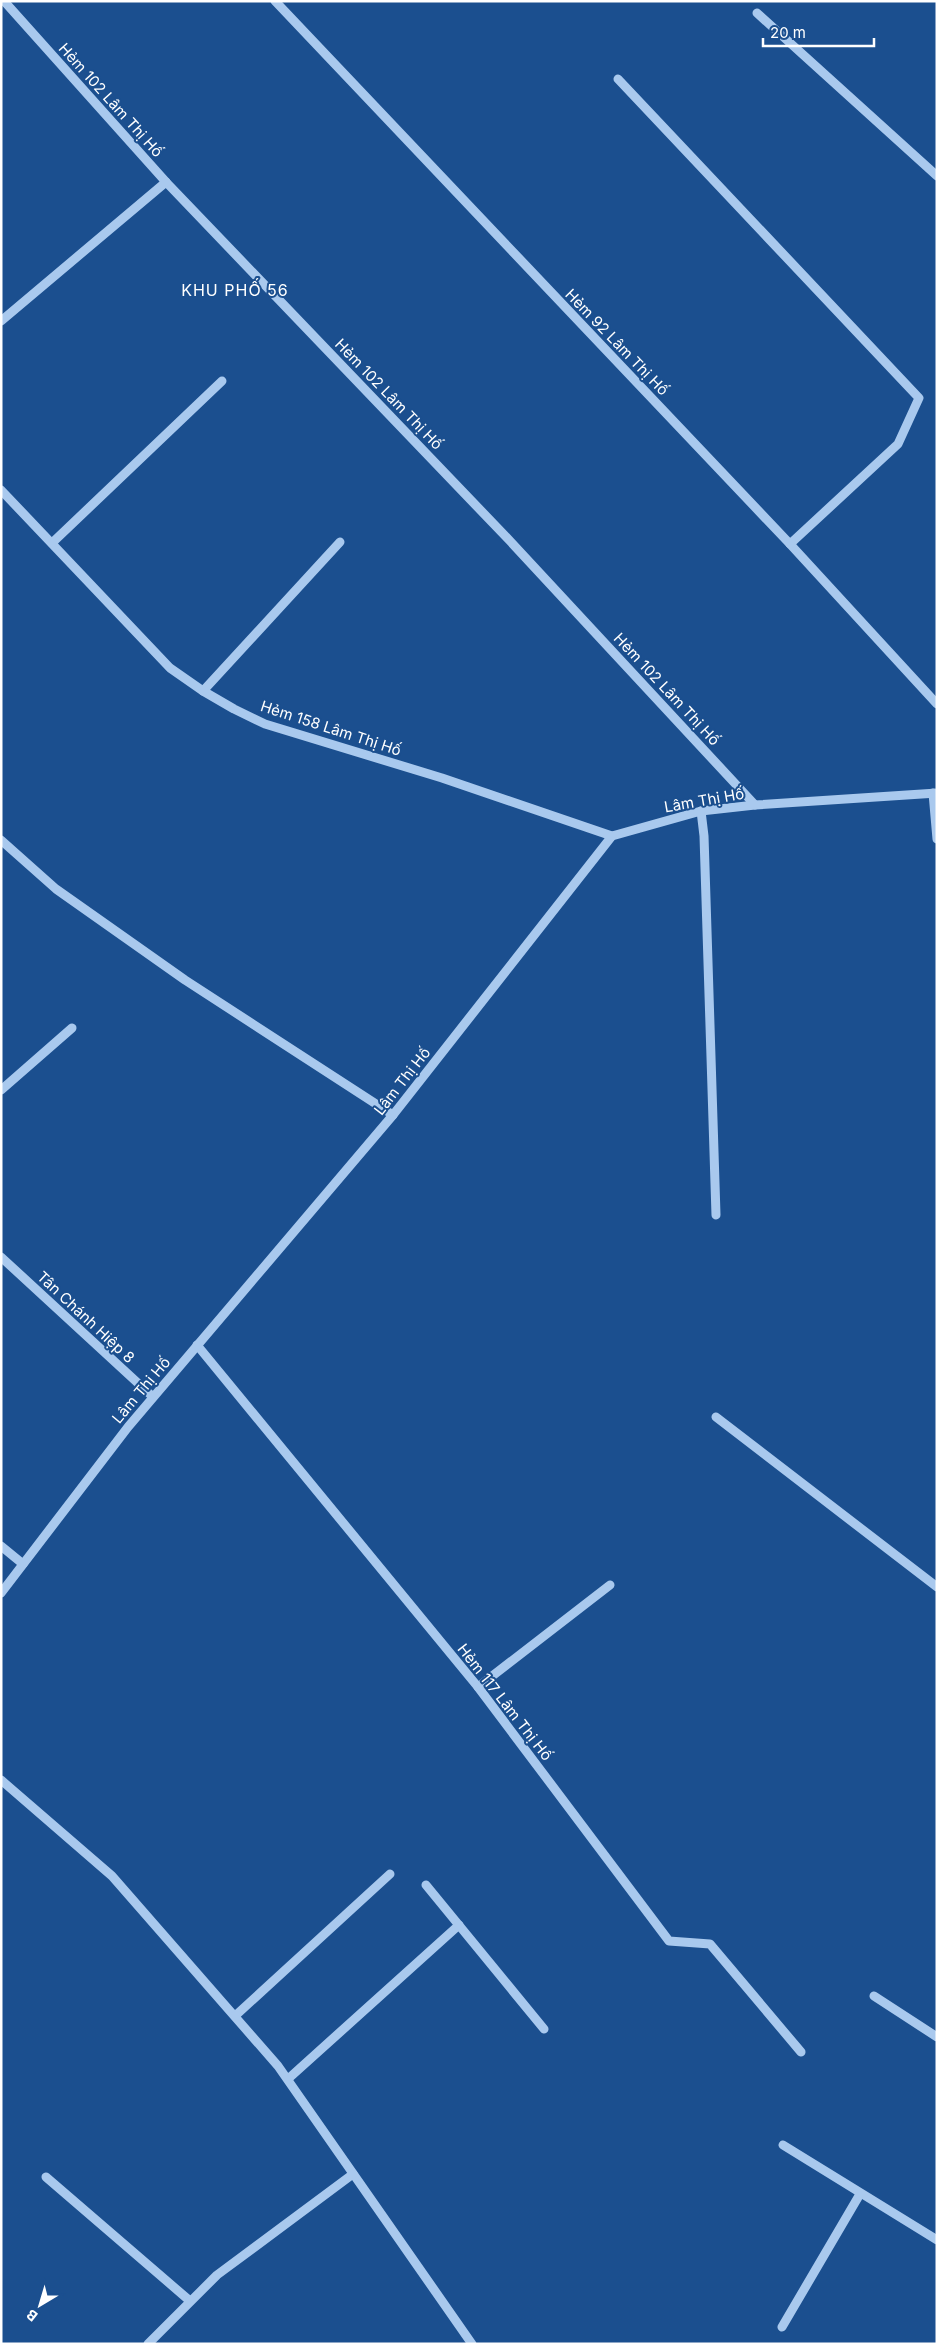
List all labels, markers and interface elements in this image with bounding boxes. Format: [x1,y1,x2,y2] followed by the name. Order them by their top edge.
[763,15,874,47] scale bar
[770,23,806,42] text: 20 m
[55,39,167,161] street label: Hẻm 102 Lâm Thị Hố
[181,278,289,300] district label: KHU PHỐ 56
[561,285,673,399] street label: Hẻm 92 Lâm Thị Hố
[331,335,447,453] street label: Hẻm 102 Lâm Thị Hố
[610,629,724,749] street label: Hẻm 102 Lâm Thị Hố
[258,696,404,760] street label: Hẻm 158 Lâm Thị Hố
[663,784,745,816] street label: Lâm Thị Hố
[370,1043,434,1119] street label: Lâm Thị Hố
[33,1267,139,1367] street label: Tân Chánh Hiệp 8
[108,1353,174,1427] street label: Lâm Thị Hố
[454,1640,556,1764] street label: Hẻm 117 Lâm Thị Hố
[15,2280,65,2330] north arrow
[23,2306,41,2325] text: B

